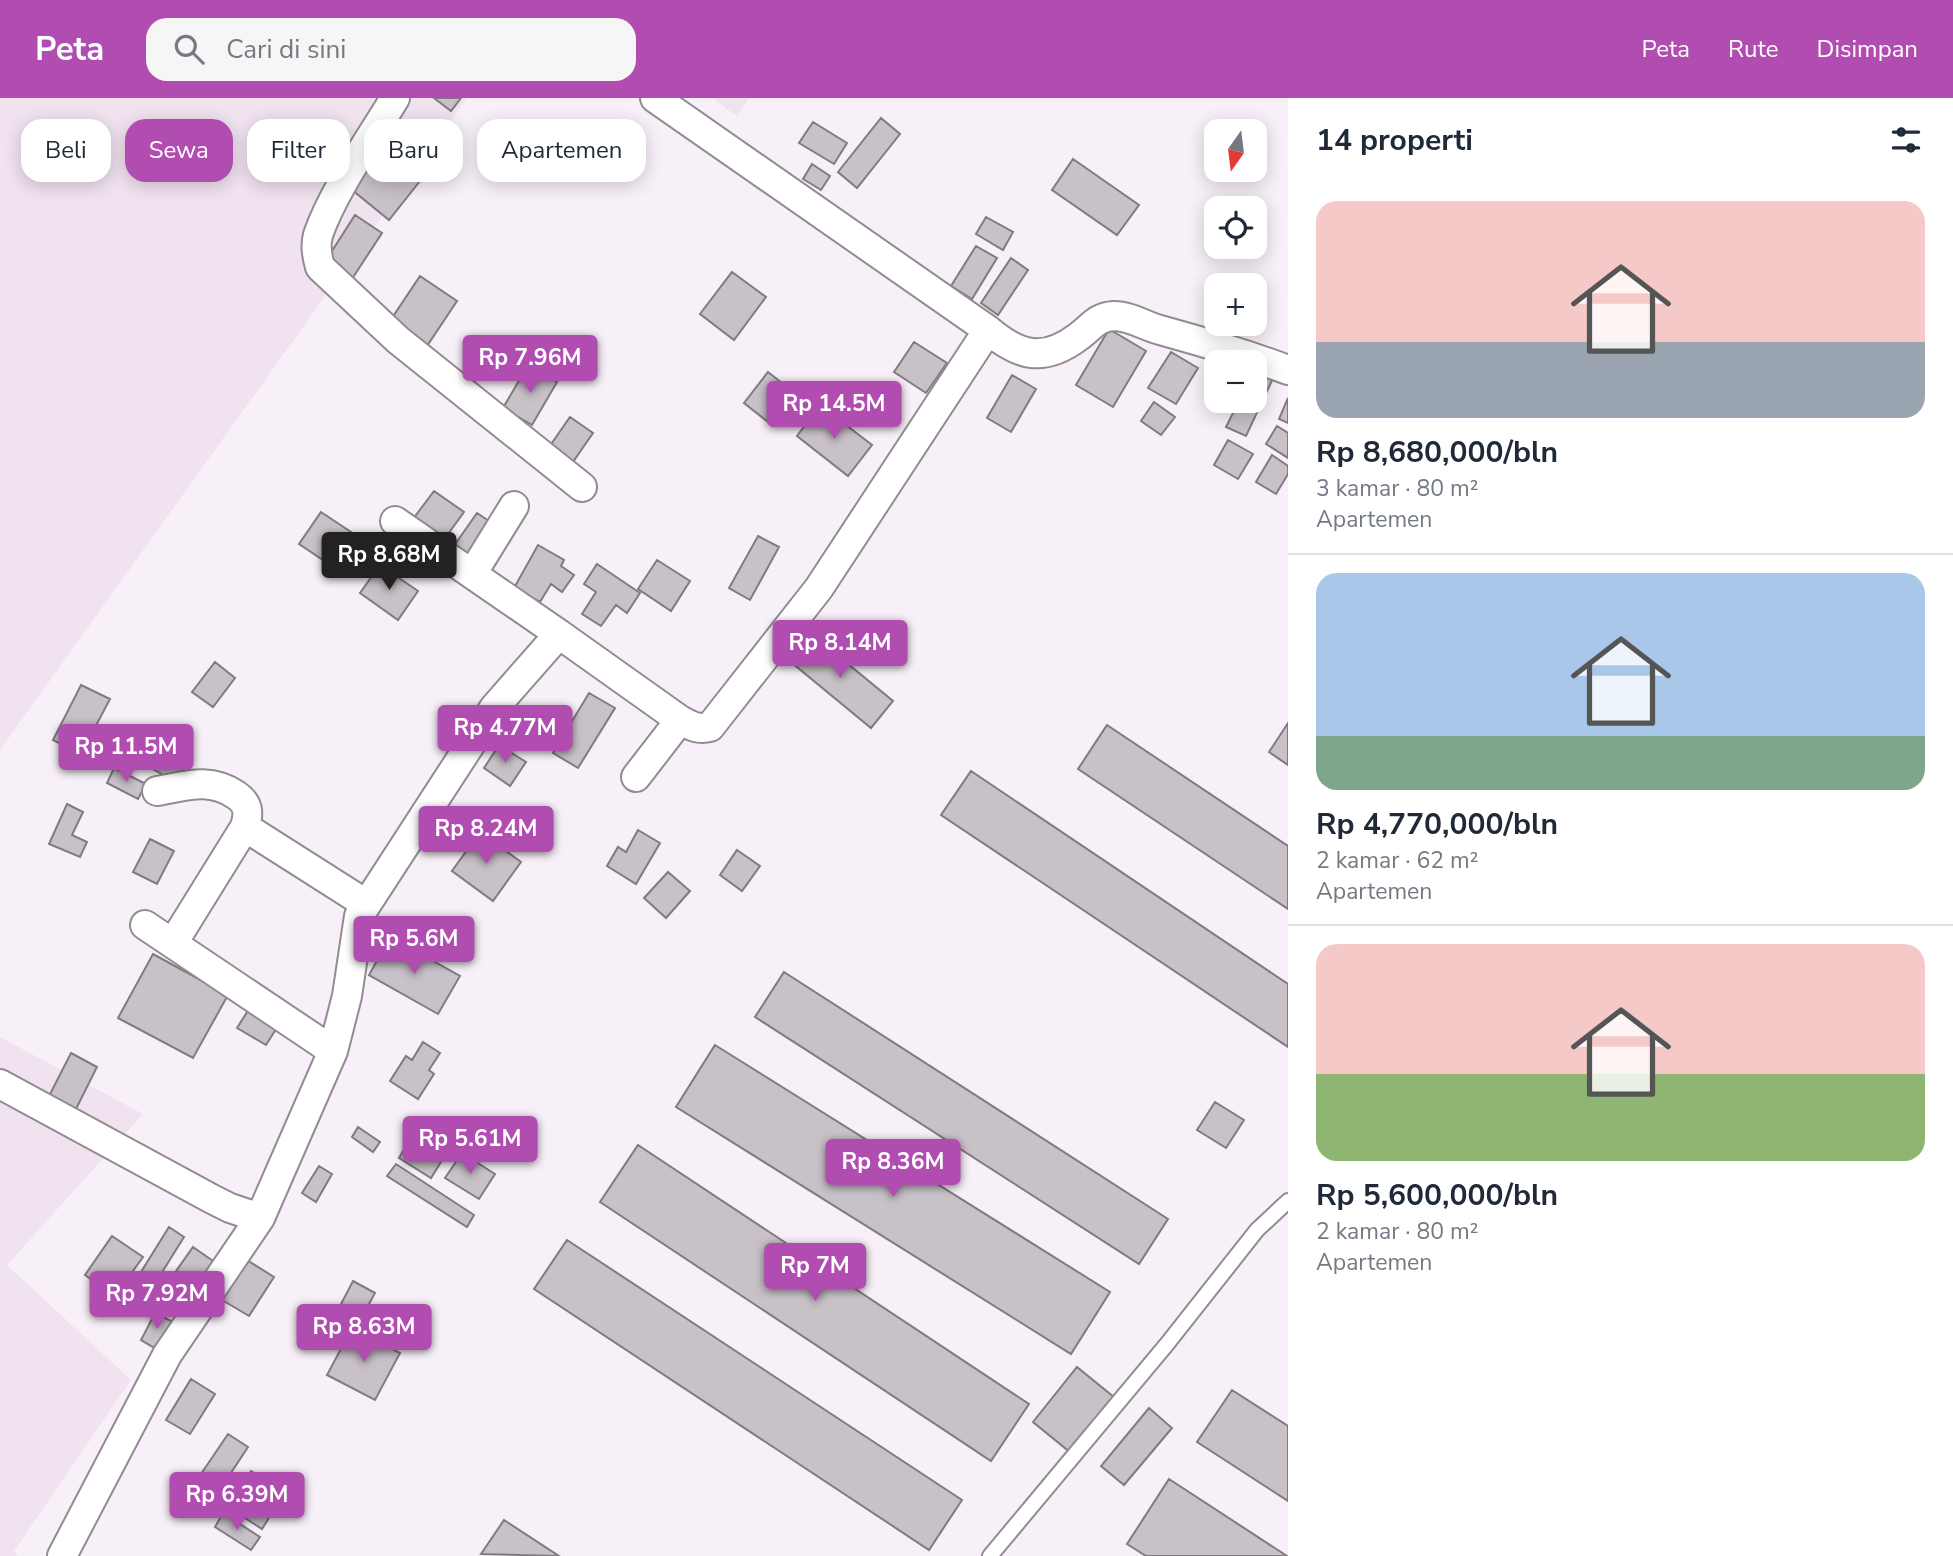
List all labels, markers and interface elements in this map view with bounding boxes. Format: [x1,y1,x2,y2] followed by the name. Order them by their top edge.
[146,18,636,81] search box
[35,27,104,72] text: Peta
[170,30,208,68] icon: search
[226,32,346,67] text: Cari di sini
[1641,33,1690,65] text: Peta
[1728,33,1779,65] text: Rute
[1817,33,1918,65] text: Disimpan
[21,119,111,182] chip: Beli
[125,119,233,182] chip: Sewa
[247,119,350,182] chip: Filter
[364,119,463,182] chip: Baru
[477,119,646,182] chip: Apartemen
[1204,119,1267,182] north arrow
[1204,119,1267,413] map controls
[1316,120,1473,161] text: 14 properti
[1887,121,1925,159] icon: filters
[1204,196,1267,259] button: locate
[1558,246,1684,372] icon: home
[1204,273,1267,336] button: +
[458,336,602,395] pin: Rp 7.96M
[479,342,581,373] text: Rp 7.96M
[1204,350,1267,413] button: −
[762,382,906,441] pin: Rp 14.5M
[783,388,885,419] text: Rp 14.5M
[1316,432,1558,473] text: Rp 8,680,000/bln
[1316,473,1478,504] text: 3 kamar · 80 m²
[1316,504,1432,535] text: Apartemen
[317,532,461,592] pin: Rp 8.68M
[338,539,440,570] text: Rp 8.68M
[1558,618,1684,744] icon: home
[768,620,912,680] pin: Rp 8.14M
[789,627,891,658] text: Rp 8.14M
[433,706,577,765] pin: Rp 4.77M
[454,712,556,743] text: Rp 4.77M
[54,724,198,784] pin: Rp 11.5M
[75,731,177,762] text: Rp 11.5M
[1316,804,1558,845] text: Rp 4,770,000/bln
[414,806,558,866] pin: Rp 8.24M
[435,813,537,844] text: Rp 8.24M
[1316,845,1478,876] text: 2 kamar · 62 m²
[1316,876,1432,907] text: Apartemen
[349,916,479,976] pin: Rp 5.6M
[369,923,459,954] text: Rp 5.6M
[1558,989,1684,1115] icon: home
[398,1116,542,1176] pin: Rp 5.61M
[419,1123,521,1154] text: Rp 5.61M
[821,1140,965,1199] pin: Rp 8.36M
[842,1146,944,1177] text: Rp 8.36M
[1316,1175,1558,1216] text: Rp 5,600,000/bln
[1316,1216,1478,1247] text: 2 kamar · 80 m²
[766,1244,864,1303] pin: Rp 7M
[1316,1247,1432,1278] text: Apartemen
[780,1250,850,1281] text: Rp 7M
[85,1272,229,1331] pin: Rp 7.92M
[106,1278,208,1309] text: Rp 7.92M
[292,1304,436,1364] pin: Rp 8.63M
[313,1311,415,1342] text: Rp 8.63M
[165,1472,309,1532] pin: Rp 6.39M
[186,1479,288,1510] text: Rp 6.39M

